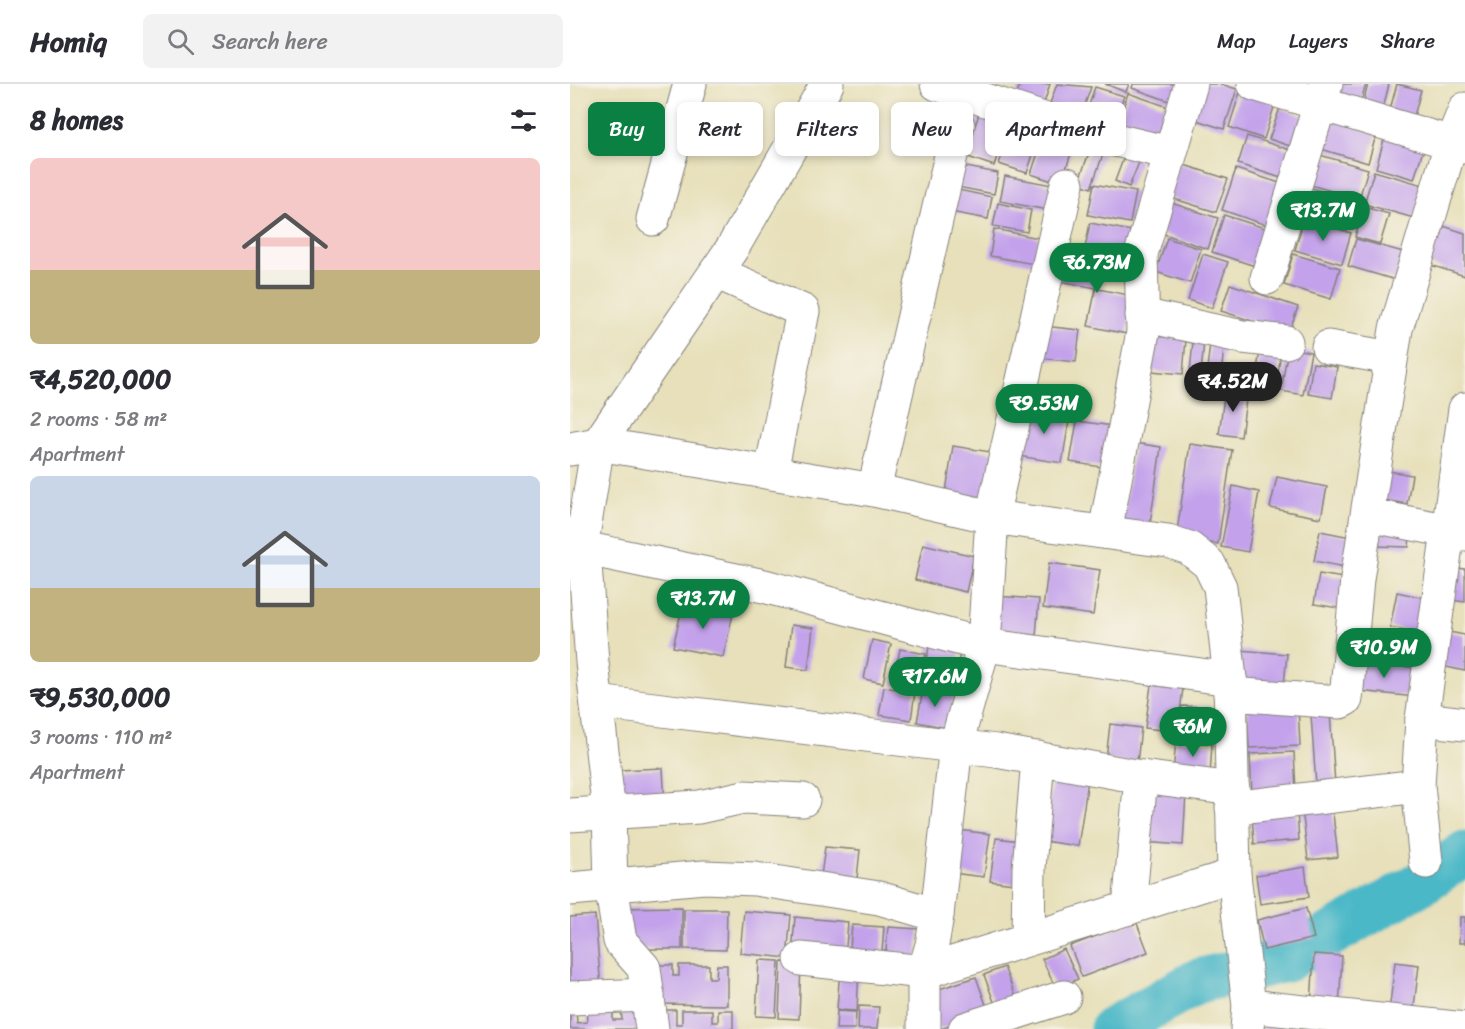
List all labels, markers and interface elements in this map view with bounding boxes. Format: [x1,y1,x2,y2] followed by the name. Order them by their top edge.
[143,14,563,68] search box
[30,17,107,66] text: Homiq
[212,22,328,61] text: Search here
[1217,22,1256,60] text: Map
[1289,22,1348,60] text: Layers
[1381,22,1435,60] text: Share
[164,25,197,58] icon: search
[30,97,123,143] text: 8 homes
[588,102,665,156] chip: Buy
[677,102,763,156] chip: Rent
[775,102,879,156] chip: Filters
[891,102,973,156] chip: New
[985,102,1126,156] chip: Apartment
[507,104,540,137] icon: filters
[1274,191,1372,242] pin: ₹13.7M
[1291,193,1355,228] text: ₹13.7M
[231,197,339,305] icon: home
[1048,243,1146,294] pin: ₹6.73M
[1063,245,1131,280] text: ₹6.73M
[30,356,171,402] text: ₹4,520,000
[1184,362,1282,413] pin: ₹4.52M
[1198,364,1268,399] text: ₹4.52M
[995,384,1093,435] pin: ₹9.53M
[1009,386,1079,421] text: ₹9.53M
[30,402,167,437] text: 2 rooms · 58 m²
[30,437,124,472] text: Apartment
[231,515,339,623] icon: home
[654,579,752,630] pin: ₹13.7M
[671,581,735,616] text: ₹13.7M
[1335,628,1433,679] pin: ₹10.9M
[1350,630,1418,665] text: ₹10.9M
[886,657,984,708] pin: ₹17.6M
[903,659,967,694] text: ₹17.6M
[30,674,170,720] text: ₹9,530,000
[1164,707,1222,758] pin: ₹6M
[1174,709,1212,744] text: ₹6M
[30,720,172,755] text: 3 rooms · 110 m²
[30,755,124,790] text: Apartment

